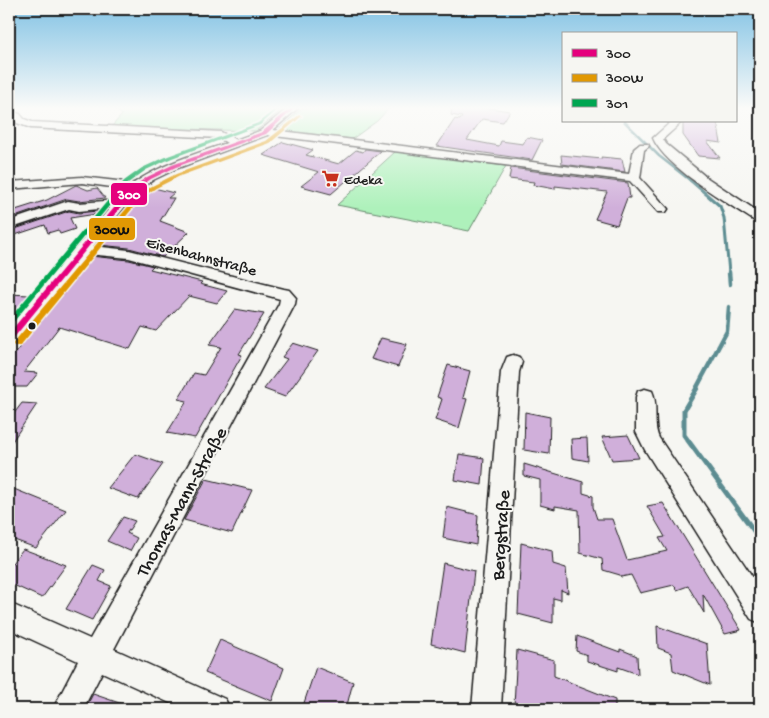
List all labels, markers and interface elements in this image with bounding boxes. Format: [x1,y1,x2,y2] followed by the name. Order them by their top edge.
[562,32,736,122] legend
[605,46,631,64] text: 300
[605,70,644,88] text: 300W
[605,96,628,114] text: 301
[320,169,340,189] supermarket icon: Edeka
[344,173,383,190] place label: Edeka
[110,182,148,206] line badge: 300
[116,188,141,205] text: 300
[88,217,136,241] line badge: 300W
[93,223,130,240] text: 300W
[144,234,259,282] street label: Eisenbahnstraße
[27,321,37,331] unlabelled marker
[132,424,234,582] street label: Thomas-Mann-Straße
[488,489,517,582] street label: Bergstraße

